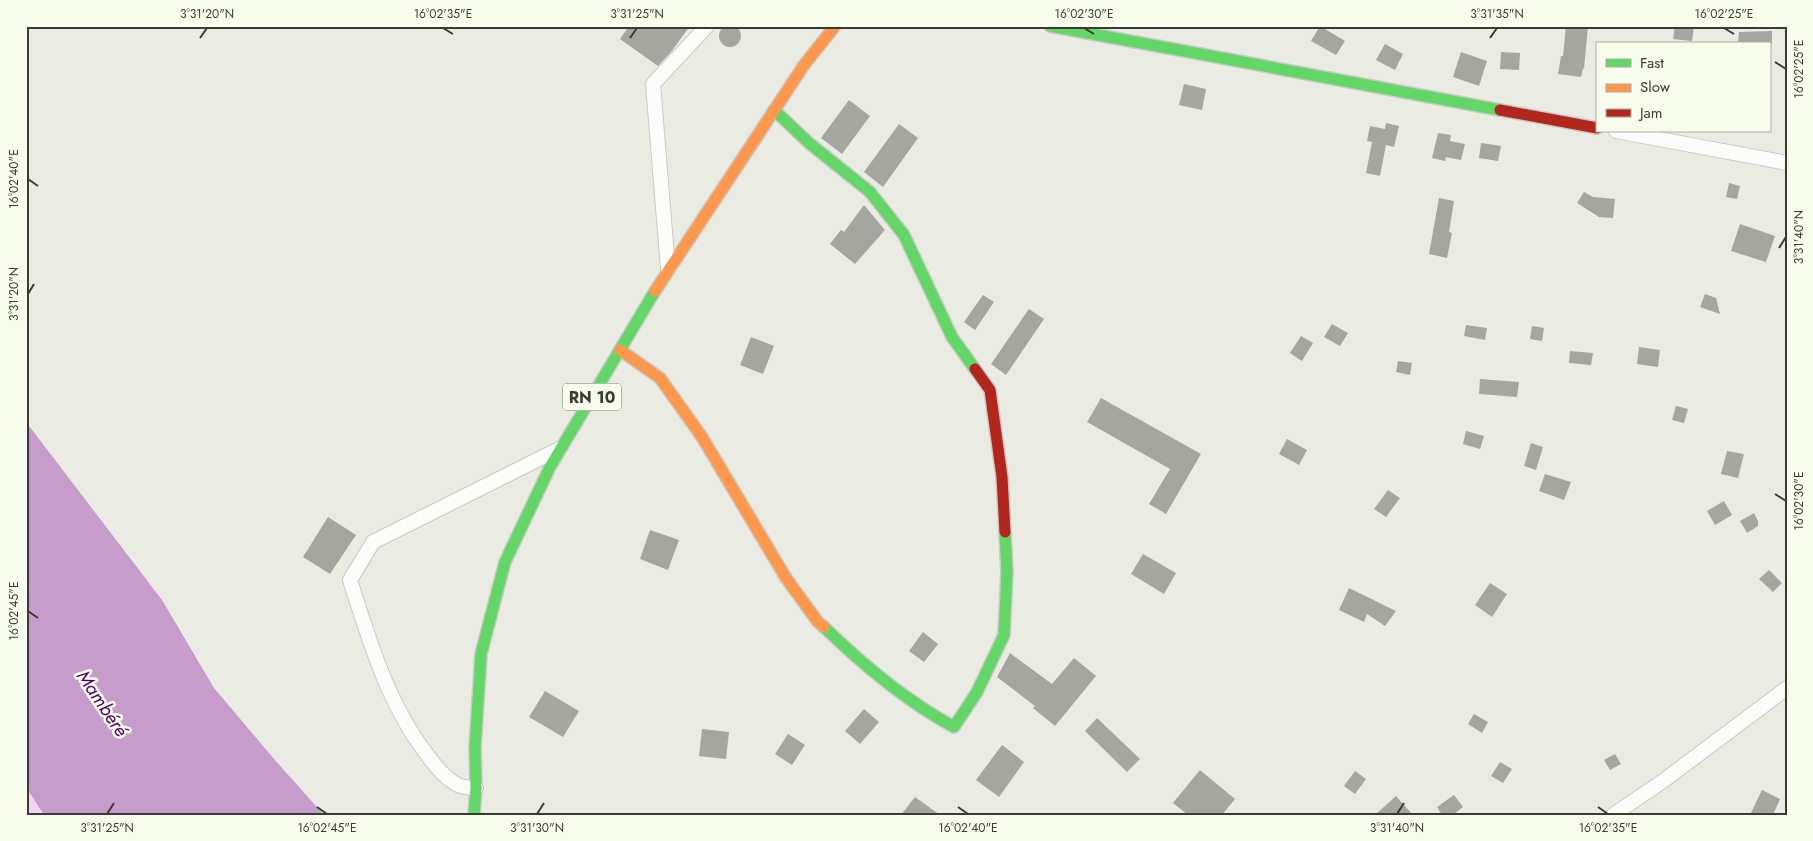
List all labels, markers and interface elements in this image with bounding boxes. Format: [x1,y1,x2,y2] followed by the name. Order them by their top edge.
[180,5,234,23] text: 3°31'20"N
[414,5,472,23] text: 16°02'35"E
[610,5,664,23] text: 3°31'25"N
[1054,5,1114,23] text: 16°02'30"E
[1470,5,1524,23] text: 3°31'35"N
[1695,5,1753,23] text: 16°02'25"E
[1790,40,1808,98] text: 16°02'25"E
[1596,42,1770,132] legend
[1640,52,1664,74] text: Fast
[1640,76,1671,98] text: Slow
[1638,102,1663,124] text: Jam
[5,149,23,209] text: 16°02'40"E
[1790,210,1808,264] text: 3°31'40"N
[5,267,23,321] text: 3°31'20"N
[563,384,621,411] road number: RN 10
[1790,471,1808,531] text: 16°02'30"E
[5,581,23,641] text: 16°02'45"E
[70,664,135,742] water label: Mambéré
[80,819,134,837] text: 3°31'25"N
[297,819,357,837] text: 16°02'45"E
[510,819,564,837] text: 3°31'30"N
[938,819,998,837] text: 16°02'40"E
[1370,819,1424,837] text: 3°31'40"N
[1579,819,1637,837] text: 16°02'35"E

